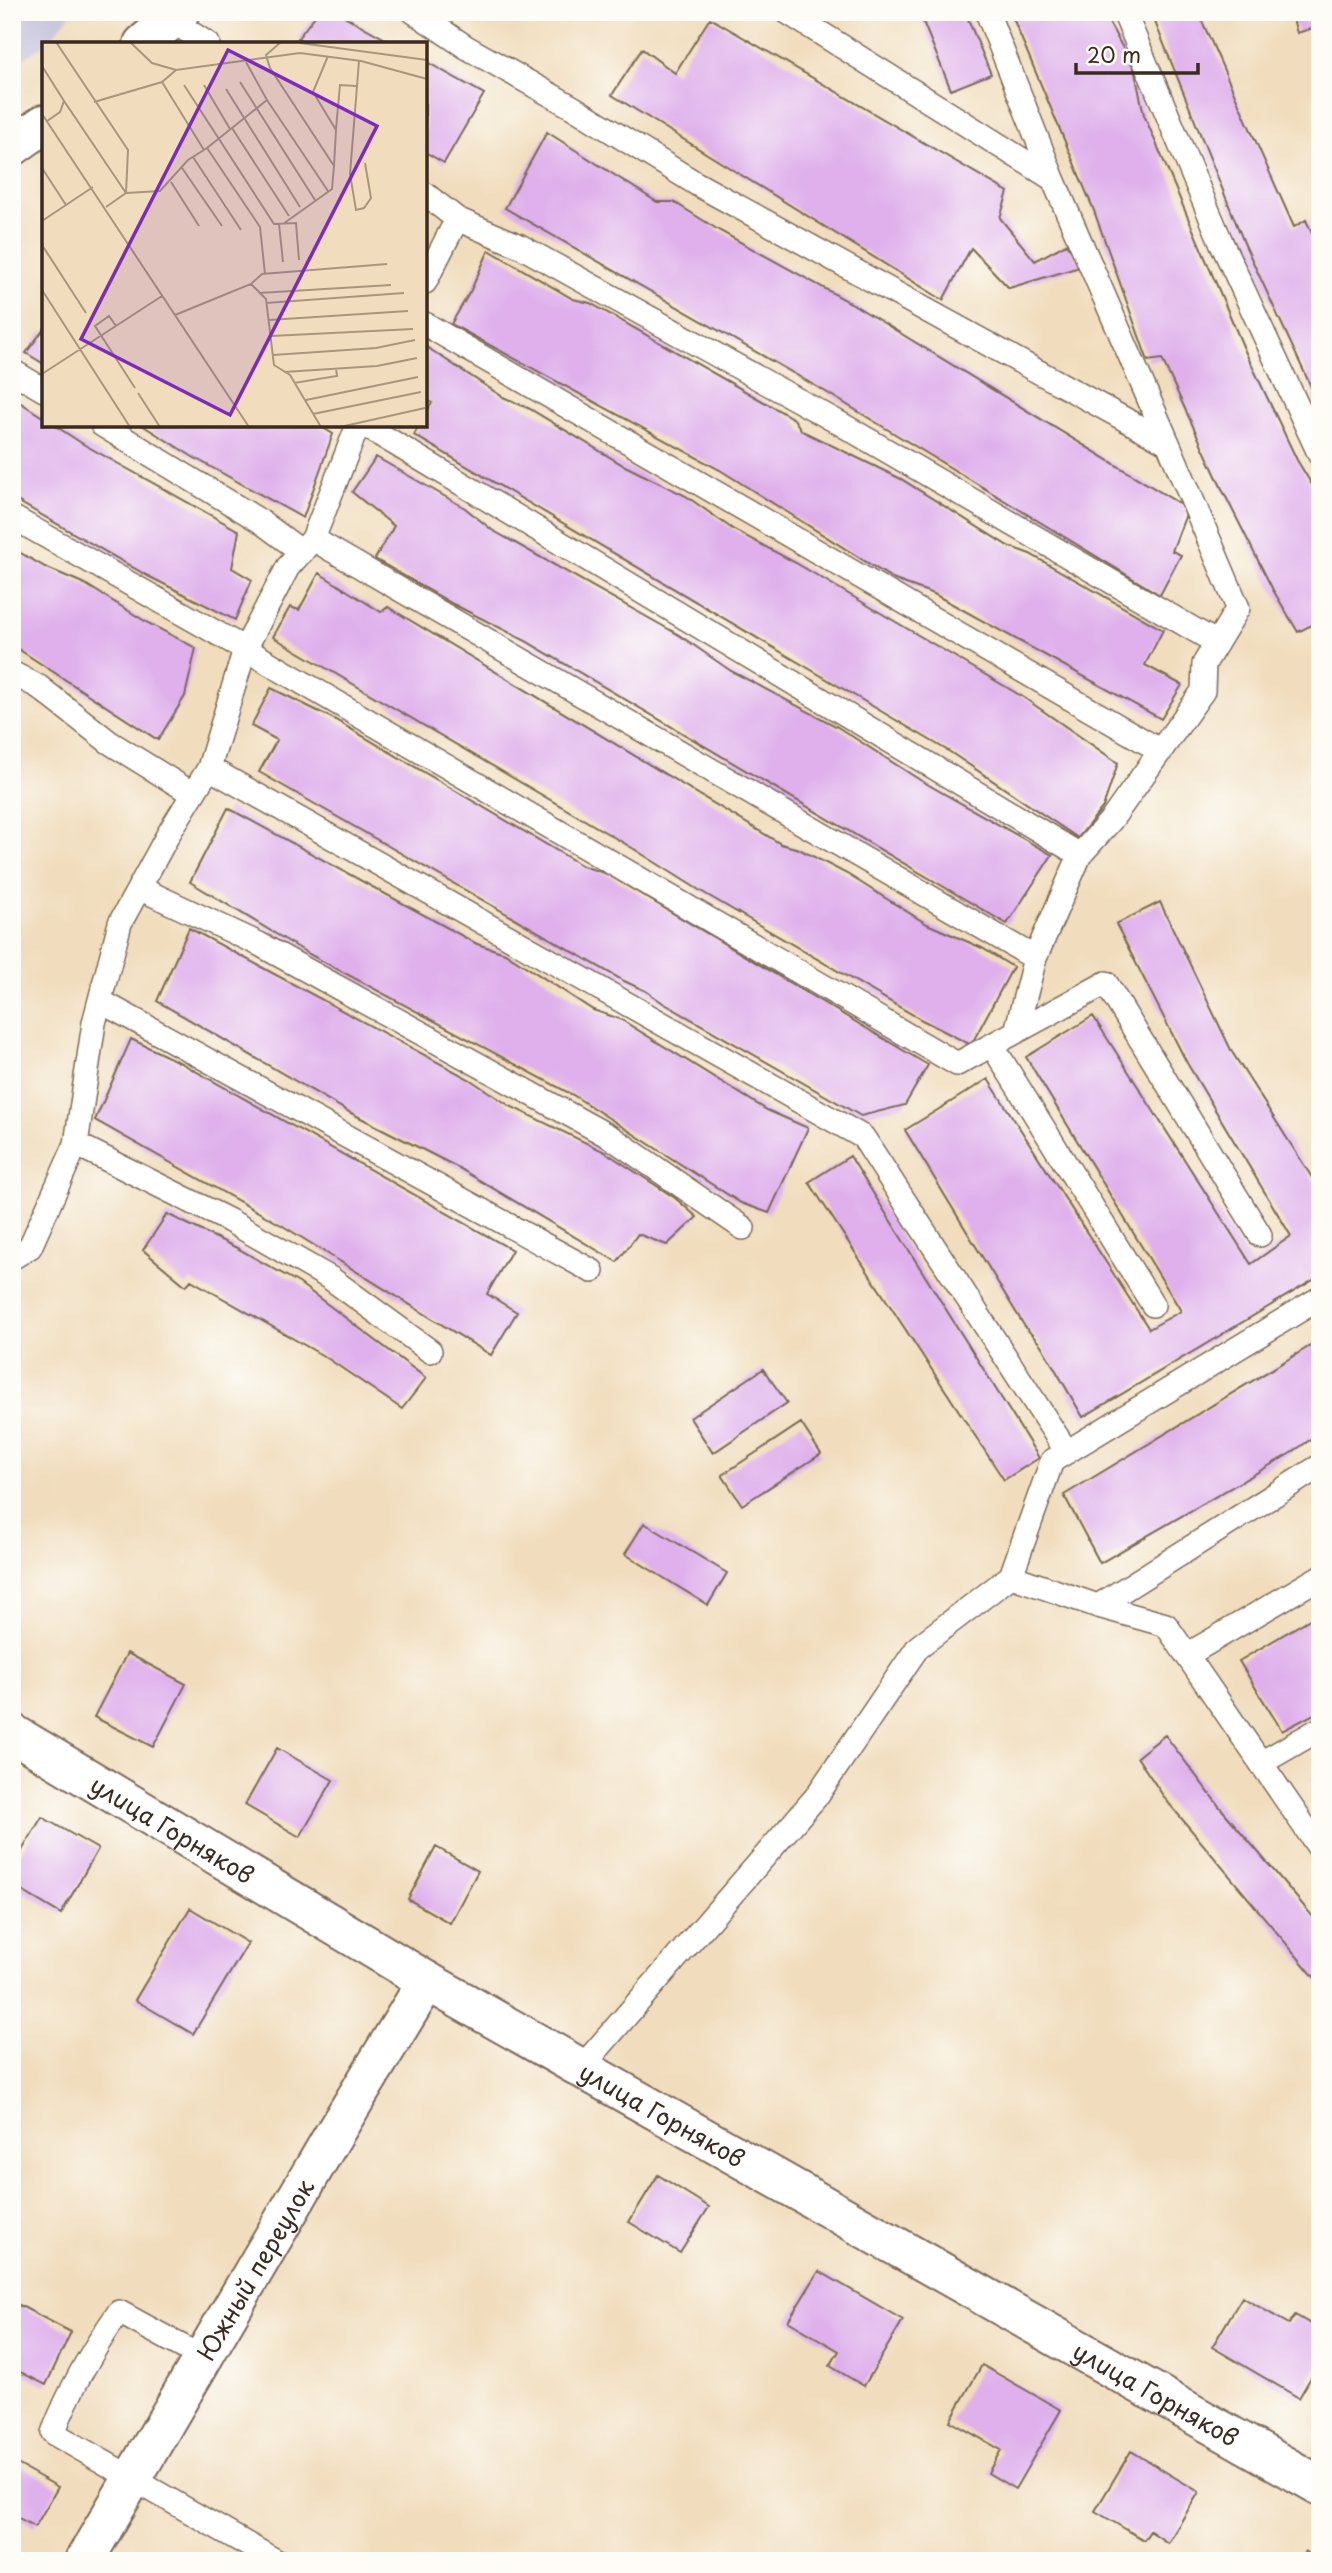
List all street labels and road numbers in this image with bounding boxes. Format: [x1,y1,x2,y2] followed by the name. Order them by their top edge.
[84,1766,261,1892] street label: улица Горняков
[573,2053,752,2175] street label: улица Горняков
[187,2171,322,2367] street label: Южный переулок
[1067,2332,1245,2455] street label: улица Горняков

